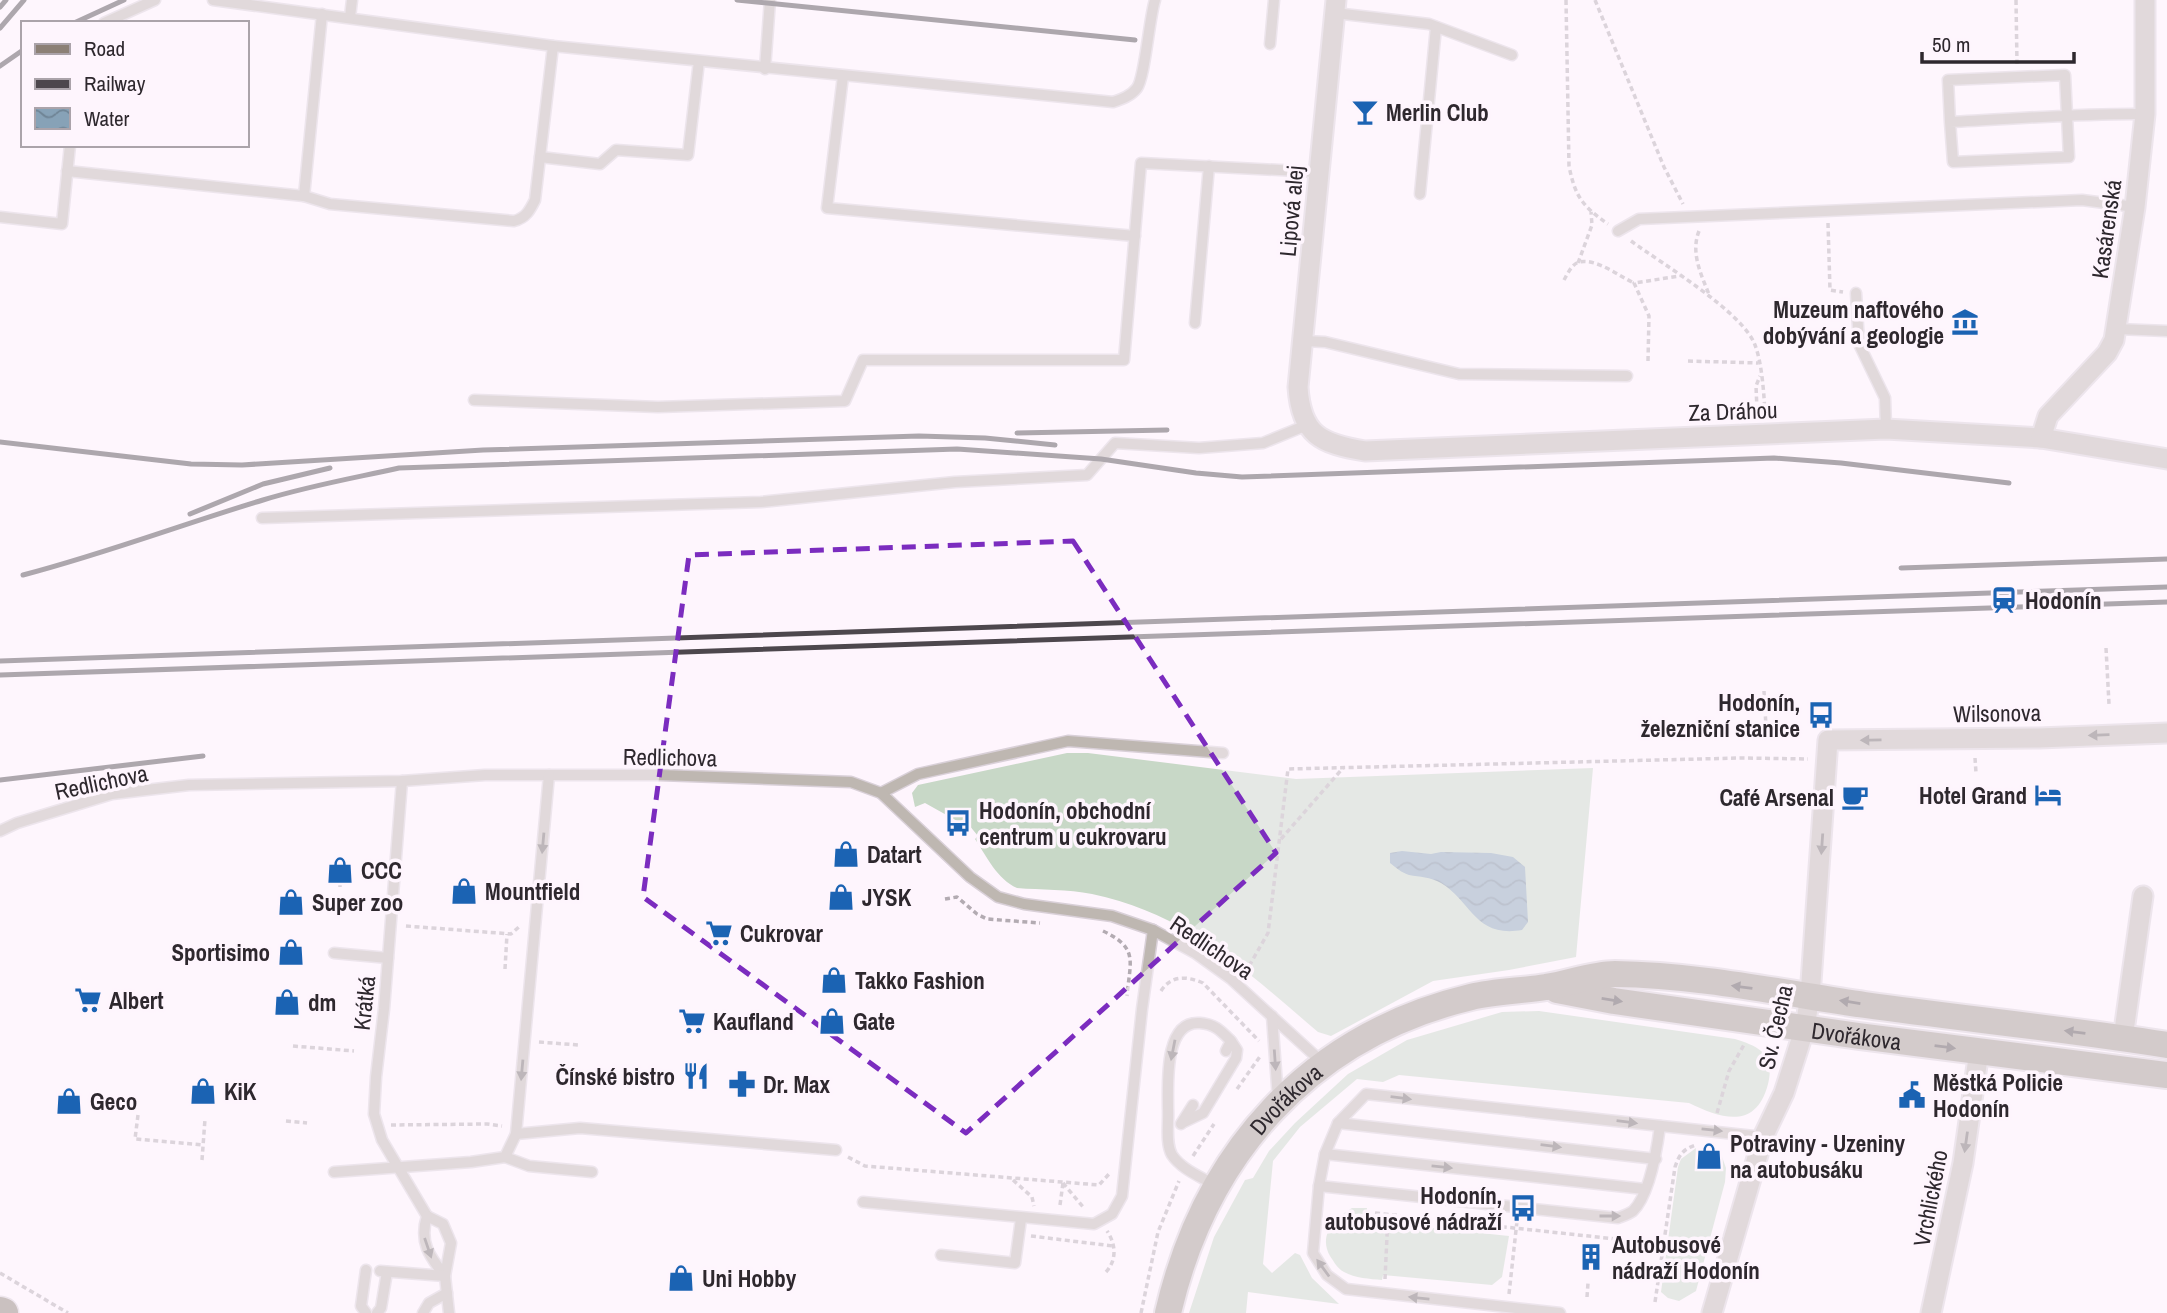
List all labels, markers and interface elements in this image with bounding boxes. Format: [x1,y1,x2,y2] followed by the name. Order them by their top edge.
[21,21,248,147] legend
[1922,21,2074,65] scale bar
[1932,30,1970,59] text: 50 m
[84,34,125,63] text: Road
[84,69,146,98] text: Railway
[1350,97,1380,127] bar icon: Merlin Club
[1386,97,1489,128] place label: Merlin Club
[84,104,130,133] text: Water
[1272,164,1310,258] street label: Lipová alej
[2084,177,2128,280] street label: Kasárenská
[1763,294,1944,351] place label: Muzeum naftového dobývání a geologie
[1950,307,1980,337] museum icon: Muzeum naftového dobývání a geologie
[1688,394,1778,428] street label: Za Dráhou
[1989,585,2019,615] station icon: Hodonín
[2025,585,2101,616] place label: Hodonín
[1641,687,1800,744] place label: Hodonín, železniční stanice
[1953,697,2042,729] street label: Wilsonova
[1806,700,1836,730] bus stop icon: Hodonín, železniční stanice
[2088,730,2110,741] one-way arrow
[1860,734,1882,746] one-way arrow
[623,741,718,773] street label: Redlichova
[52,757,151,807] street label: Redlichova
[1919,780,2027,811] place label: Hotel Grand
[2033,780,2063,810] hotel icon: Hotel Grand
[1719,782,1834,813] place label: Café Arsenal
[1840,782,1870,812] cafe icon: Café Arsenal
[979,795,1167,852] place label: Hodonín, obchodní centrum u cukrovaru
[943,808,973,838] bus stop icon: Hodonín, obchodní centrum u cukrovaru
[537,832,548,854] one-way arrow
[1816,833,1827,855] one-way arrow
[831,839,861,869] shop icon: Datart
[867,839,922,870] place label: Datart
[325,855,355,885] shop icon: CCC
[361,855,402,886] place label: CCC
[449,876,479,906] shop icon: Mountfield
[485,876,580,907] place label: Mountfield
[826,882,856,912] shop icon: JYSK
[862,882,912,913] place label: JYSK
[276,887,306,917] shop icon: Super zoo
[312,887,403,918] place label: Super zoo
[1164,908,1260,987] street label: Redlichova
[704,918,734,948] supermarket icon: Cukrovar
[740,918,823,949] place label: Cukrovar
[171,937,270,968] place label: Sportisimo
[276,937,306,967] shop icon: Sportisimo
[819,965,849,995] shop icon: Takko Fashion
[855,965,985,996] place label: Takko Fashion
[346,974,382,1032] street label: Krátká
[1731,981,1753,992] one-way arrow
[1750,981,1800,1072] street label: Sv. Čecha
[73,985,103,1015] supermarket icon: Albert
[109,985,164,1016] place label: Albert
[272,987,302,1017] shop icon: dm
[308,987,336,1018] place label: dm
[1601,995,1623,1006] one-way arrow
[1839,996,1861,1007] one-way arrow
[677,1006,707,1036] supermarket icon: Kaufland
[713,1006,794,1037] place label: Kaufland
[817,1006,847,1036] shop icon: Gate
[853,1006,895,1037] place label: Gate
[1810,1014,1904,1057] street label: Dvořákova
[2064,1027,2086,1038] one-way arrow
[1167,1039,1178,1061] one-way arrow
[1934,1041,1956,1052] one-way arrow
[1270,1049,1281,1071] one-way arrow
[1242,1056,1328,1141] street label: Dvořákova
[516,1059,527,1081] one-way arrow
[556,1061,675,1092] place label: Čínské bistro
[681,1061,711,1091] restaurant icon: Čínské bistro
[1933,1067,2063,1124] place label: Městká Policie Hodonín
[727,1069,757,1099] pharmacy icon: Dr. Max
[763,1069,831,1100] place label: Dr. Max
[188,1076,218,1106] shop icon: KiK
[224,1076,257,1107] place label: KiK
[1897,1080,1927,1110] public building icon: Městká Policie Hodonín
[54,1086,84,1116] shop icon: Geco
[90,1086,137,1117] place label: Geco
[1390,1093,1412,1104] one-way arrow
[1617,1117,1639,1128] one-way arrow
[1701,1125,1723,1136] one-way arrow
[1730,1128,1906,1185] place label: Potraviny - Uzeniny na autobusáku
[1960,1132,1971,1154] one-way arrow
[1540,1141,1562,1152] one-way arrow
[1694,1141,1724,1171] shop icon: Potraviny - Uzeniny na autobusáku
[1905,1147,1955,1249] street label: Vrchlického
[1431,1162,1453,1173] one-way arrow
[1325,1180,1503,1237] place label: Hodonín, autobusové nádraží
[1508,1193,1538,1223] bus stop icon: Hodonín, autobusové nádraží
[1599,1210,1621,1222] one-way arrow
[1612,1229,1760,1286] place label: Autobusové nádraží Hodonín
[423,1238,434,1259] one-way arrow
[1576,1242,1606,1272] building icon: Autobusové nádraží Hodonín
[1316,1259,1330,1277] one-way arrow
[666,1263,696,1293] shop icon: Uni Hobby
[702,1263,797,1294] place label: Uni Hobby
[1408,1293,1430,1304] one-way arrow

